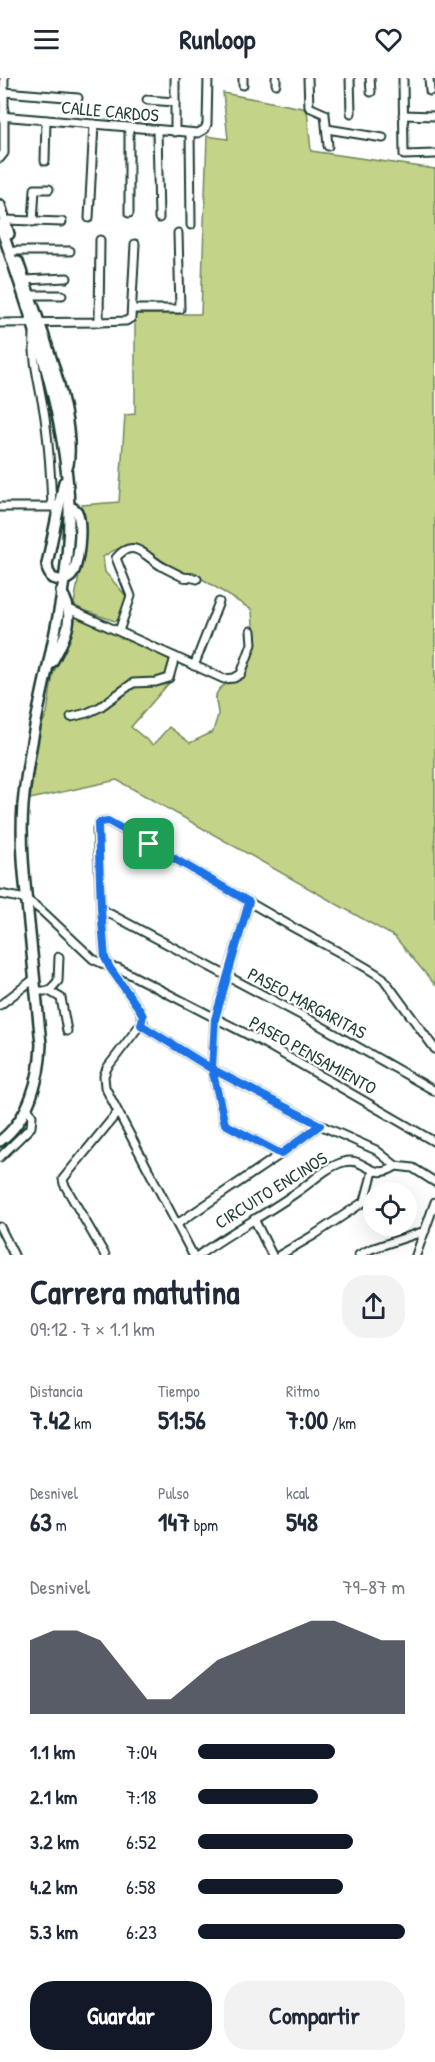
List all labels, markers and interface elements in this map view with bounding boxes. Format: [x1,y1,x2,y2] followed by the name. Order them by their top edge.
[180,21,255,57] text: Runloop
[30,23,63,56] icon: menu
[372,23,405,56] icon: heart
[60,94,160,128] street label: CALLE CARDOS
[123,818,174,869] pin
[132,827,165,860] icon: arrive
[243,961,371,1045] street label: PASEO MARGARITAS
[245,1010,381,1100] street label: PASEO PENSAMIENTO
[210,1145,332,1235] street label: CIRCUITO ENCINOS
[363,1182,417,1236] map controls
[363,1182,417,1236] button: locate
[30,1270,239,1314] text: Carrera matutina
[342,1275,405,1338] button: share
[30,1315,155,1342] text: 09:12 · 7 × 1.1 km
[30,1380,82,1402] text: Distancia
[158,1380,200,1402] text: Tiempo
[286,1380,320,1402] text: Ritmo
[30,1402,70,1437] text: 7.42
[158,1402,206,1437] text: 51:56
[286,1402,328,1437] text: 7:00
[70,1412,92,1434] text: km
[328,1412,356,1434] text: /km
[30,1482,78,1504] text: Desnivel
[158,1482,189,1504] text: Pulso
[286,1482,309,1504] text: kcal
[30,1504,52,1539] text: 63
[158,1504,190,1539] text: 147
[286,1504,318,1539] text: 548
[52,1514,67,1536] text: m
[190,1514,218,1536] text: bpm
[30,1573,90,1600] text: Desnivel
[343,1573,405,1600] text: 79–87 m
[30,1738,75,1765] text: 1.1 km
[126,1738,157,1765] text: 7:04
[30,1783,77,1810] text: 2.1 km
[126,1783,156,1810] text: 7:18
[30,1828,79,1855] text: 3.2 km
[126,1828,156,1855] text: 6:52
[30,1873,78,1900] text: 4.2 km
[126,1873,156,1900] text: 6:58
[30,1918,78,1945] text: 5.3 km
[126,1918,157,1945] text: 6:23
[30,1981,212,2050] button: Guardar
[224,1981,405,2050] button: Compartir

